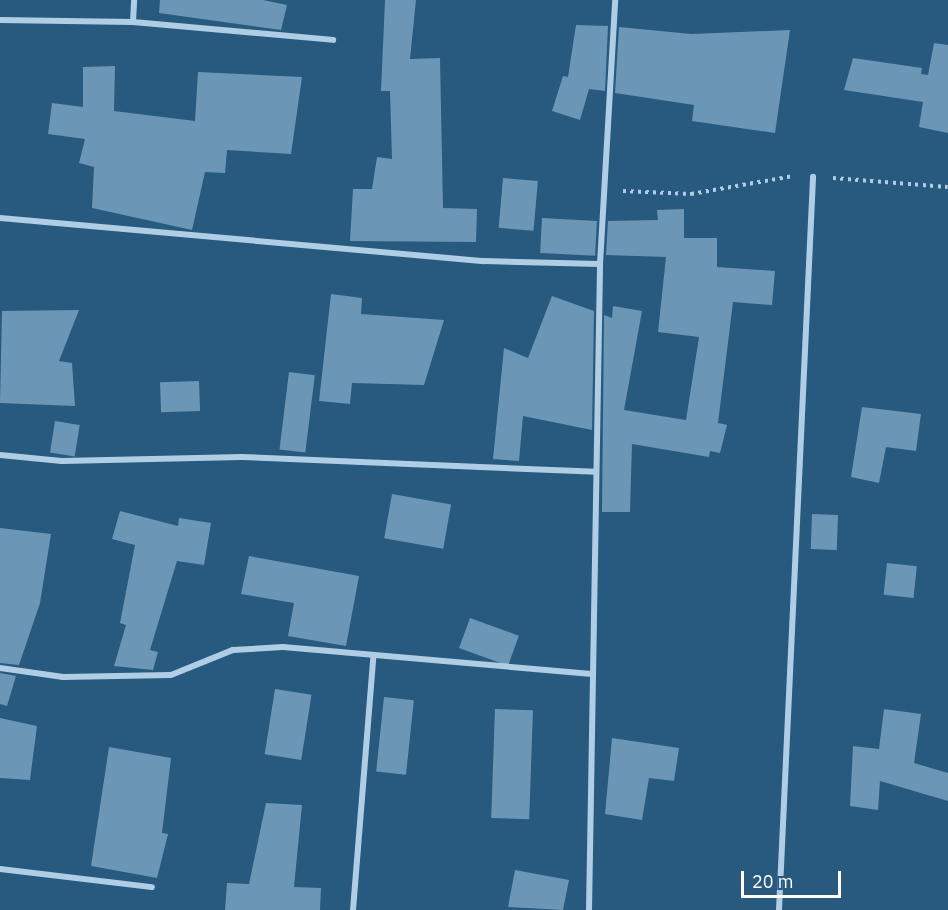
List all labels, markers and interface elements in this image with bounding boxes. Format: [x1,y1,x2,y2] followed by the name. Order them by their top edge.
[744,859,844,897] scale bar
[752,870,794,893] text: 20 m

